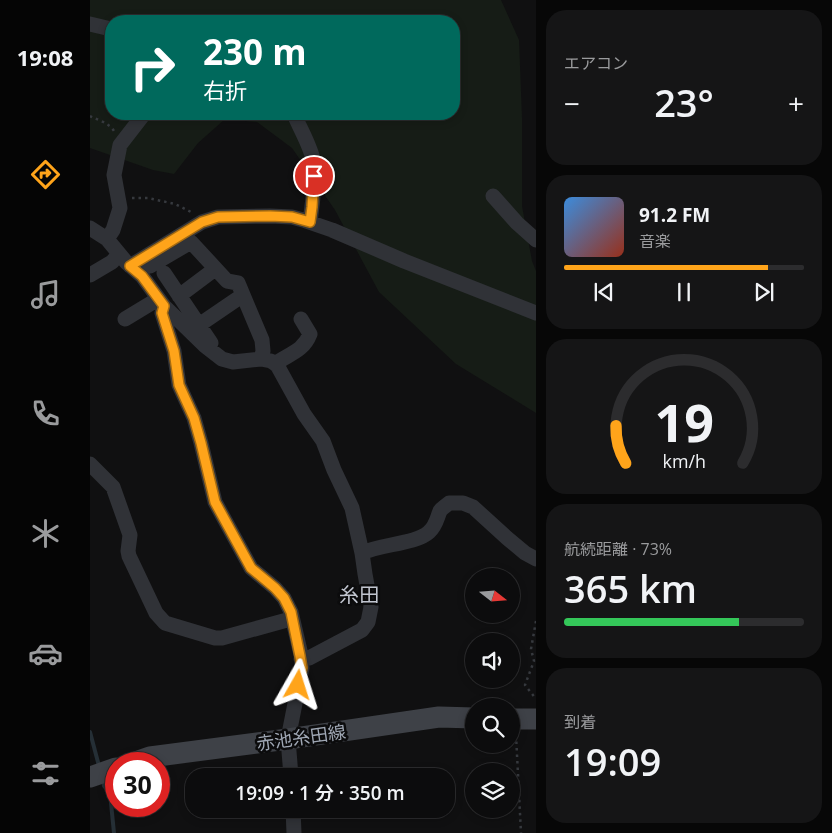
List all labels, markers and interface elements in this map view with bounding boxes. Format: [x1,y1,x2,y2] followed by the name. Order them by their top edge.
[203,28,307,75] text: 230 m
[120,35,185,100] icon: right
[17,42,73,72] text: 19:08
[564,52,628,74] text: エアコン
[203,75,247,105] text: 右折
[654,76,714,128] text: 23°
[564,84,580,122] text: −
[788,84,804,122] text: +
[293,155,335,197] pin
[28,157,63,192] icon: directions
[300,162,328,190] icon: arrive
[639,202,710,228] text: 91.2 FM
[639,230,671,252] text: 音楽
[28,277,63,312] icon: music
[590,278,618,306] icon: previous
[670,278,698,306] icon: pause
[750,278,778,306] icon: next
[654,386,714,457] text: 19
[28,396,63,431] icon: phone
[662,449,706,473] text: km/h
[28,516,63,551] icon: climate
[564,538,672,560] text: 航続距離 · 73%
[564,562,697,614] text: 365 km
[465,568,520,622] north arrow
[465,568,520,818] map controls
[339,581,379,608] district label: 糸田
[465,633,520,688] button: sound
[28,636,63,671] icon: car
[271,658,323,710] position arrow
[465,698,520,753] button: search
[564,711,596,733] text: 到着
[255,719,347,755] street label: 赤池糸田線
[564,735,661,787] text: 19:09
[105,752,170,817] speed limit sign: 30
[28,756,63,791] icon: filters
[465,763,520,818] button: layers
[235,780,405,806] text: 19:09 · 1 分 · 350 m

